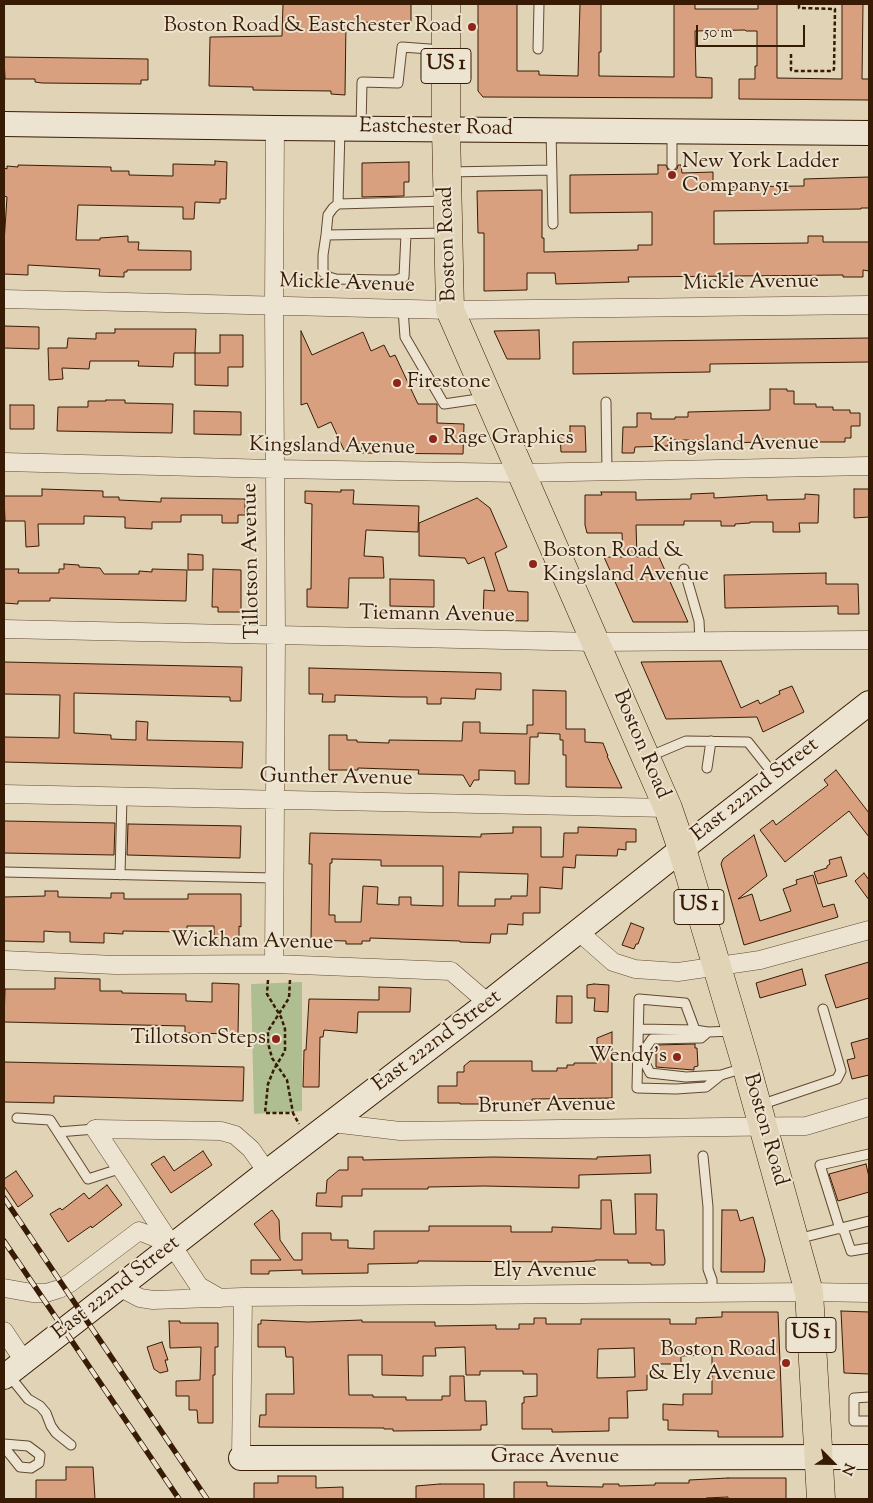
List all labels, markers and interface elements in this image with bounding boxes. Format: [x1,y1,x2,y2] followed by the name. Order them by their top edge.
[164,14,462,40] place label: Boston Road & Eastchester Road
[698,15,807,47] scale bar
[466,21,478,33] marker: Boston Road & Eastchester Road
[704,23,733,44] text: 50 m
[421,48,471,84] road number: US 1
[359,115,513,143] street label: Eastchester Road
[682,150,839,200] place label: New York Ladder Company 51
[666,169,678,181] marker: New York Ladder Company 51
[434,186,464,302] street label: Boston Road
[279,270,415,300] street label: Mickle Avenue
[683,270,819,298] street label: Mickle Avenue
[407,370,491,396] place label: Firestone
[391,377,403,389] marker: Firestone
[443,426,574,452] place label: Rage Graphics
[653,432,819,460] street label: Kingsland Avenue
[427,433,439,445] marker: Rage Graphics
[249,434,415,462] street label: Kingsland Avenue
[239,483,267,639] street label: Tillotson Avenue
[543,539,709,589] place label: Boston Road & Kingsland Avenue
[527,558,539,570] marker: Boston Road & Kingsland Avenue
[359,602,515,630] street label: Tiemann Avenue
[606,687,674,803] street label: Boston Road
[687,734,825,848] street label: East 222nd Street
[259,765,413,793] street label: Gunther Avenue
[674,890,724,924] road number: US 1
[170,929,334,957] street label: Wickham Avenue
[369,985,507,1099] street label: East 222nd Street
[130,1026,266,1052] place label: Tillotson Steps
[270,1033,282,1045] marker: Tillotson Steps
[588,1044,667,1070] place label: Wendy's
[671,1051,683,1063] marker: Wendy's
[736,1071,792,1189] street label: Boston Road
[478,1093,616,1121] street label: Bruner Avenue
[48,1232,186,1346] street label: East 222nd Street
[493,1259,597,1285] street label: Ely Avenue
[786,1318,836,1352] road number: US 1
[648,1338,776,1388] place label: Boston Road & Ely Avenue
[780,1357,792,1369] marker: Boston Road & Ely Avenue
[808,1438,858,1488] north arrow
[491,1445,619,1471] street label: Grace Avenue
[835,1460,858,1478] text: N

